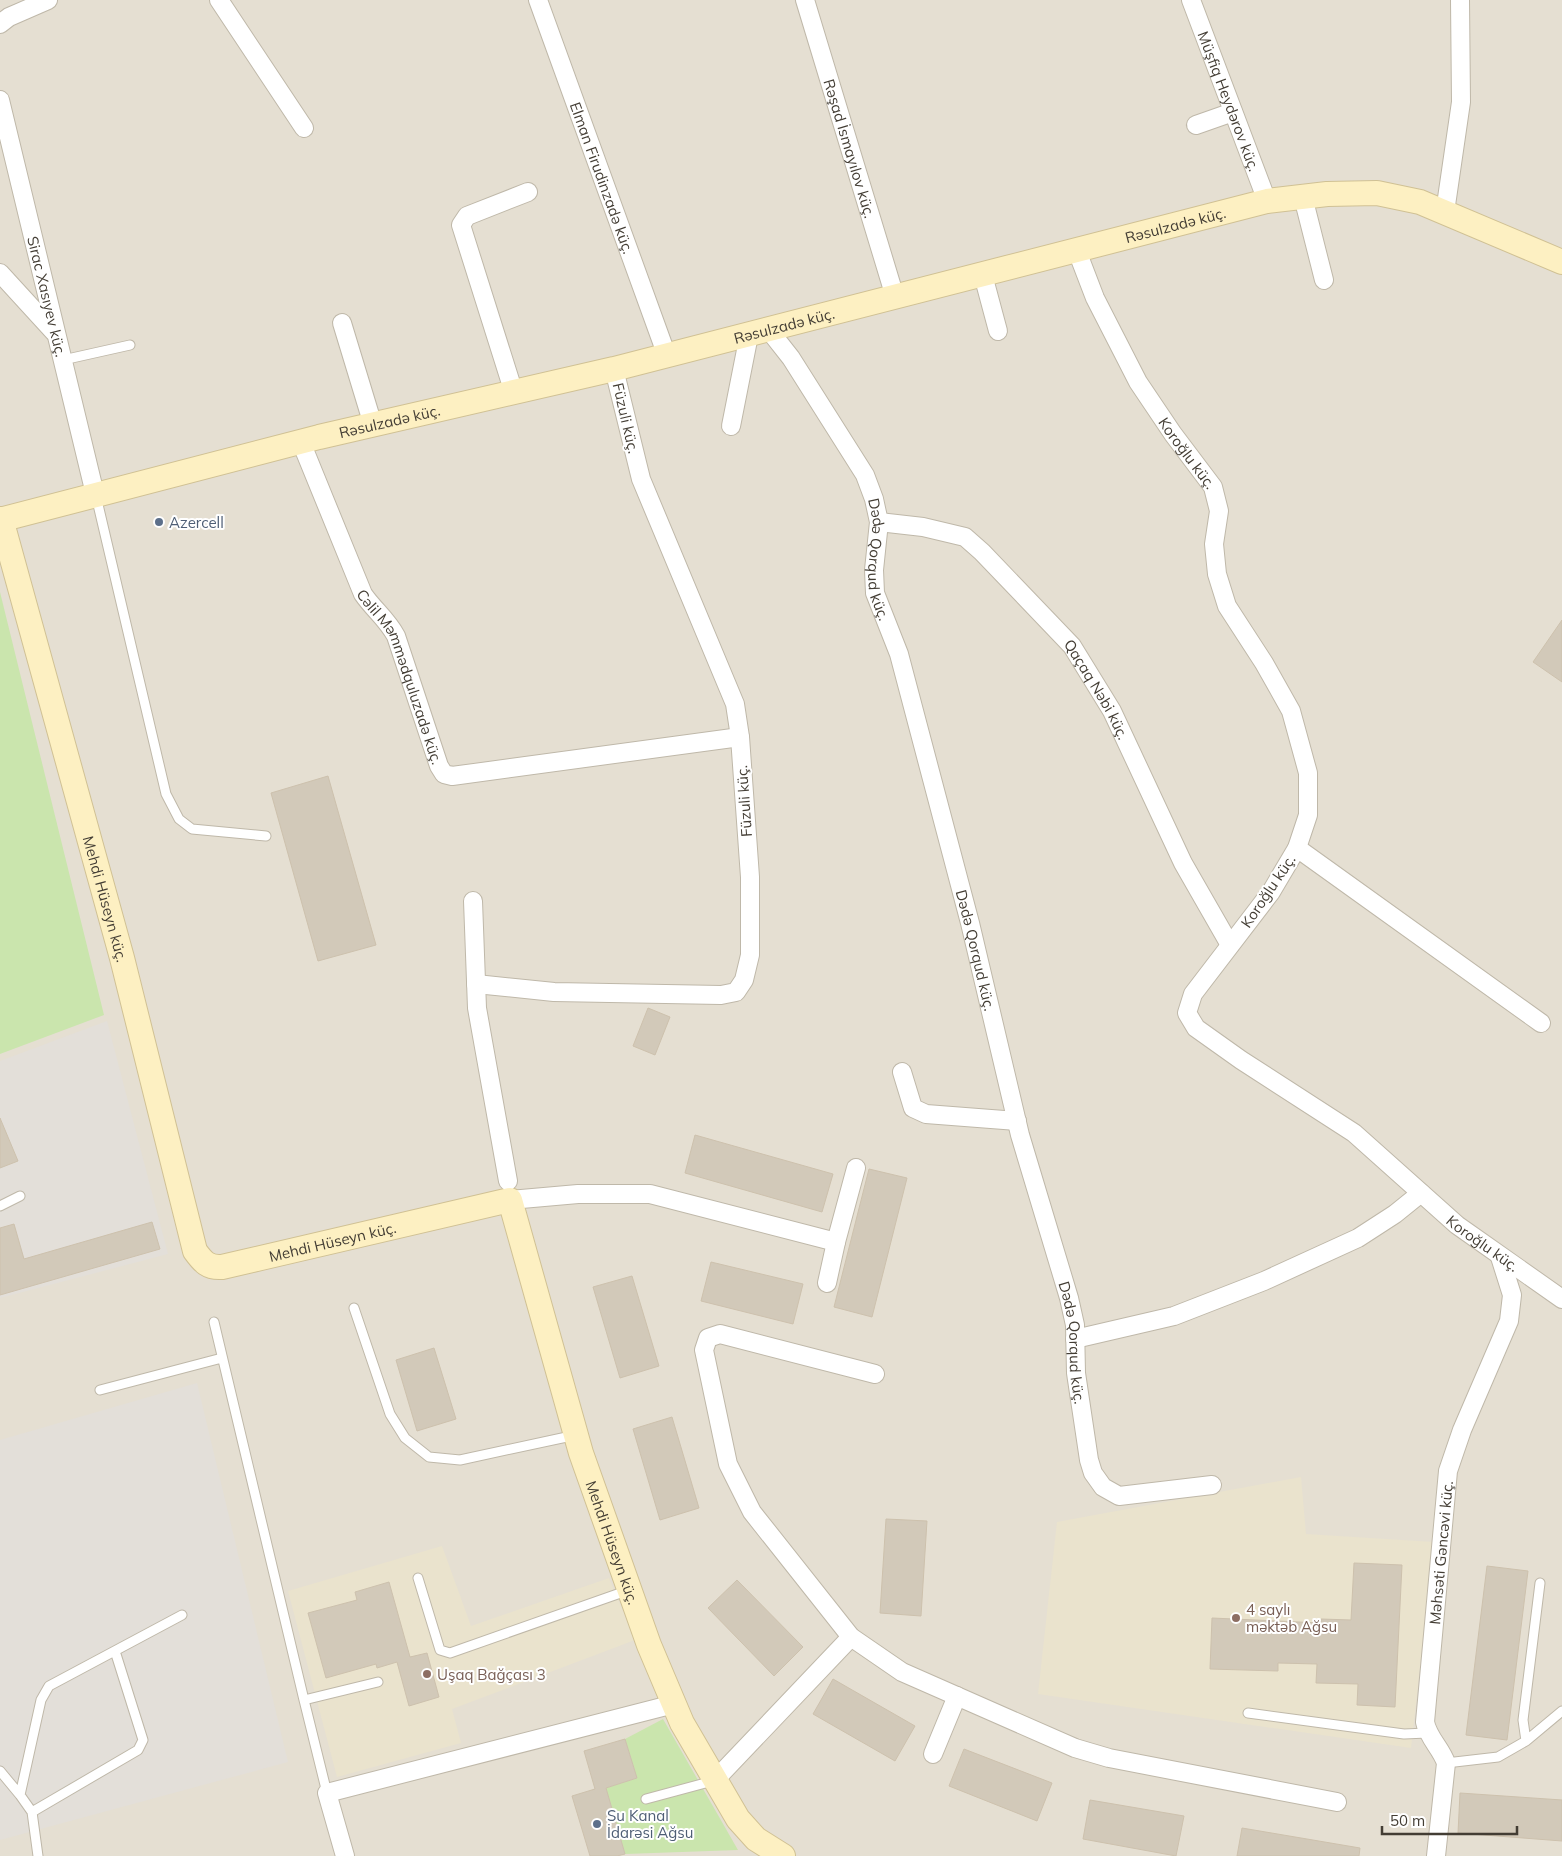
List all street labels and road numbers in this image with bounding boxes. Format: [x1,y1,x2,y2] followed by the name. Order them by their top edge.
[1194,28,1264,174] street label: Müşfiq Heydərov küç.
[820,77,880,220] street label: Rəşad İsmayılov küç.
[566,99,639,256] street label: Elman Firudinzadə küç.
[1123,203,1228,247] street label: Rəsulzadə küç.
[24,234,71,359] street label: Sirac Xasıyev küç.
[732,303,836,347] street label: Rəsulzadə küç.
[609,381,643,455] street label: Füzuli küç.
[337,400,442,442] street label: Rəsulzadə küç.
[1155,413,1220,492] street label: Koroğlu küç.
[864,496,894,623] street label: Dədə Qorqud küç.
[353,585,447,767] street label: Cəlil Məmmədquluzadə küç.
[1060,634,1133,742] street label: Qaçaq Nəbi küç.
[732,765,756,837] street label: Füzuli küç.
[79,834,132,964] street label: Mehdi Hüseyn küç.
[1237,851,1299,931] street label: Koroğlu küç.
[952,887,1000,1013] street label: Dədə Qorqud küç.
[1443,1211,1523,1275] street label: Koroğlu küç.
[267,1217,398,1265] street label: Mehdi Hüseyn küç.
[1055,1279,1090,1405] street label: Dədə Qorqud küç.
[582,1478,643,1607] street label: Mehdi Hüseyn küç.
[1424,1480,1457,1625] street label: Məhsəti Gəncəvi küç.

